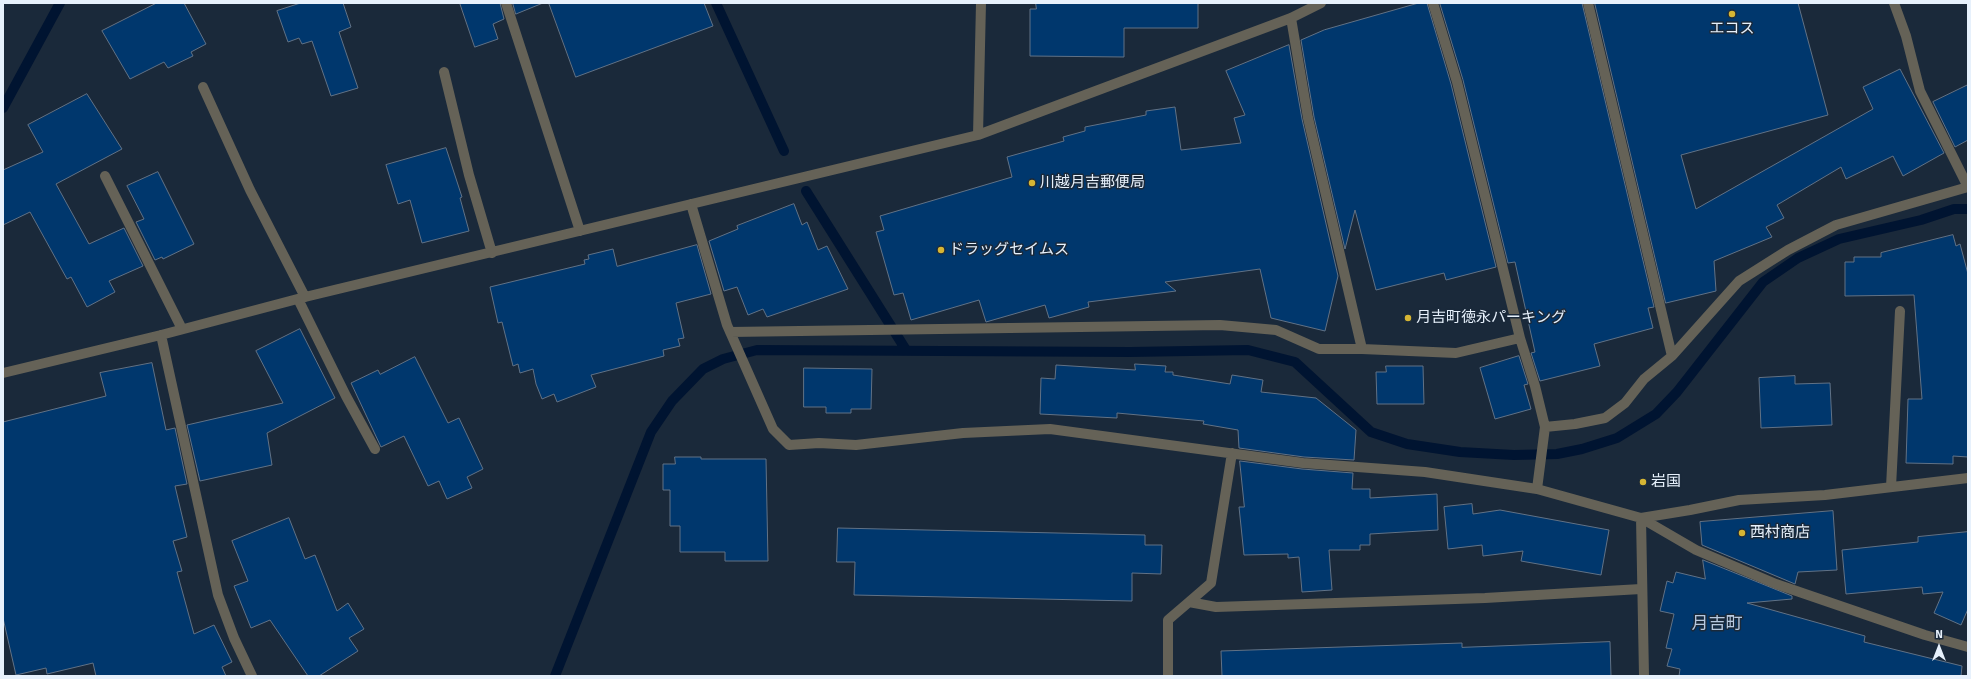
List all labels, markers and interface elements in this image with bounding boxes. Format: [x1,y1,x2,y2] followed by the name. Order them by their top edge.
[1727,9,1737,19] marker: エコス
[1710,20,1754,38] place label: エコス
[1040,174,1145,192] place label: 川越月吉郵便局
[1027,178,1037,188] marker: 川越月吉郵便局
[949,241,1069,259] place label: ドラッグセイムス
[936,245,946,255] marker: ドラッグセイムス
[1416,309,1566,327] place label: 月吉町徳永パーキング
[1403,313,1413,323] marker: 月吉町徳永パーキング
[1651,473,1681,491] place label: 岩国
[1638,477,1648,487] marker: 岩国
[1750,524,1810,542] place label: 西村商店
[1737,528,1747,538] marker: 西村商店
[1692,615,1742,635] district label: 月吉町
[1919,627,1959,667] north arrow
[1935,628,1943,641] text: N

